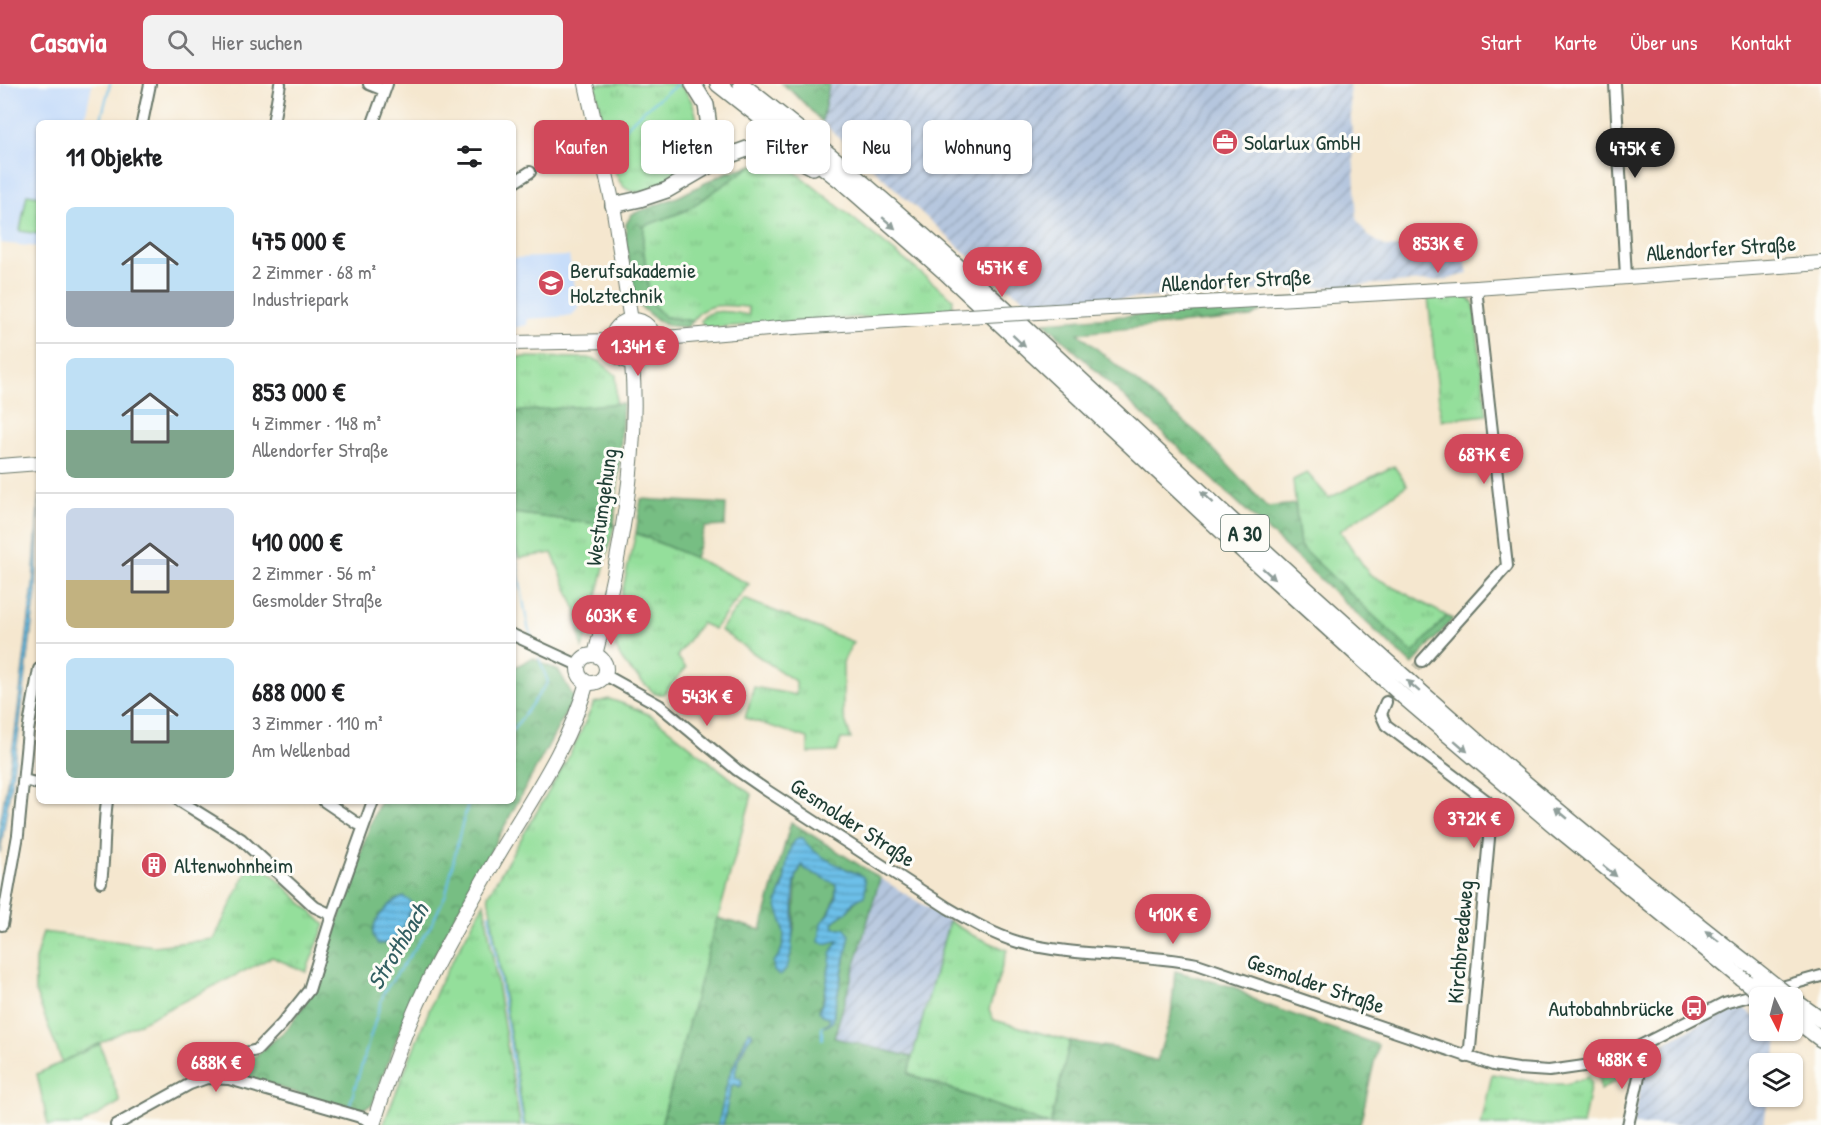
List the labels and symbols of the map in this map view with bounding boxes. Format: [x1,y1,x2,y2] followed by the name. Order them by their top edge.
[1210,127,1240,157] office icon: Solarlux GmbH
[1244,127,1360,157] place label: Solarlux GmbH
[1586,128,1684,179] pin: 475K €
[881,216,896,229] one-way arrow
[1389,223,1487,274] pin: 853K €
[1645,228,1797,268] street label: Allendorfer Straße
[953,247,1051,298] pin: 457K €
[570,255,696,310] place label: Berufsakademie Holztechnik
[1160,261,1312,299] street label: Allendorfer Straße
[536,268,566,298] school or university icon: Berufsakademie Holztechnik
[583,326,693,377] pin: 1.34M €
[1011,333,1025,347] one-way arrow
[1435,434,1533,485] pin: 687K €
[578,446,624,568] street label: Westumgehung
[1200,490,1215,504] one-way arrow
[1221,515,1269,551] road number: A 30
[1261,567,1276,581] one-way arrow
[562,595,660,646] pin: 603K €
[658,676,756,727] pin: 543K €
[1406,680,1421,693] one-way arrow
[1453,739,1468,752] one-way arrow
[785,770,922,874] street label: Gesmolder Straße
[1425,798,1523,849] pin: 372K €
[1553,806,1569,819] one-way arrow
[139,850,169,880] building icon: Altenwohnheim
[174,850,293,880] place label: Altenwohnheim
[1602,865,1618,878] one-way arrow
[1440,879,1480,1005] street label: Kirchbreedeweg
[1124,894,1222,945] pin: 410K €
[359,895,436,995] water label: Strothbach
[1704,929,1720,942] one-way arrow
[1243,945,1389,1021] street label: Gesmolder Straße
[1749,987,1803,1041] north arrow
[1548,993,1674,1023] place label: Autobahnbrücke
[1679,993,1709,1023] bus stop icon: Autobahnbrücke
[1573,1039,1671,1090] pin: 488K €
[167,1042,265,1093] pin: 688K €

